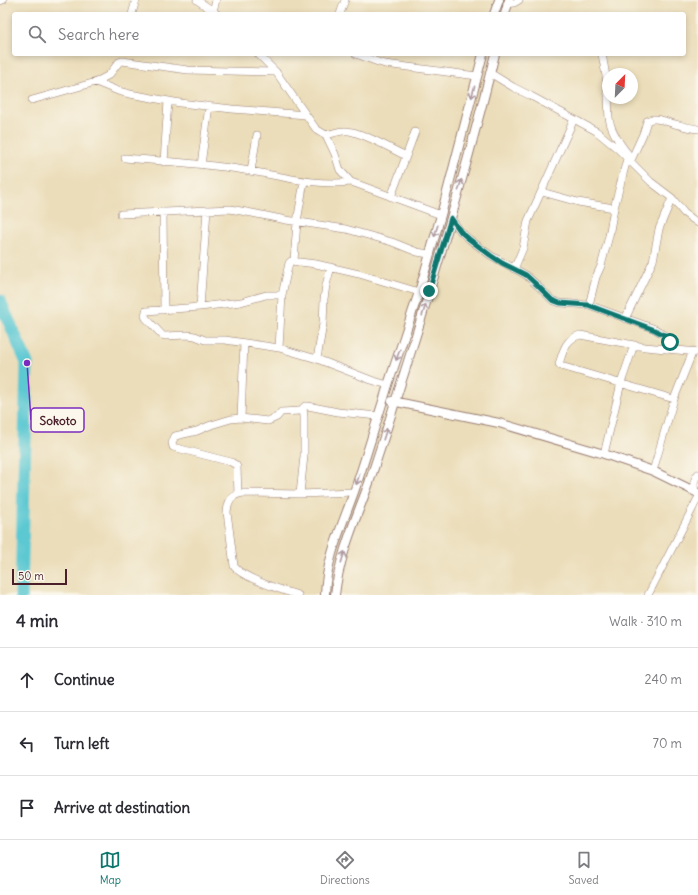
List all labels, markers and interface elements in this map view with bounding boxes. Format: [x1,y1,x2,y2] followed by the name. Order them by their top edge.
[12,12,686,56] search box
[26,23,48,45] icon: search
[58,25,139,44] text: Search here
[602,68,638,104] north arrow
[469,85,476,98] one-way arrow
[457,179,464,192] one-way arrow
[432,224,439,237] one-way arrow
[420,282,438,300] route end
[421,304,428,317] one-way arrow
[661,333,679,351] route start
[393,349,401,361] one-way arrow
[31,408,84,432] callout: Sokoto
[40,413,77,428] text: Sokoto
[382,428,389,441] one-way arrow
[354,472,361,485] one-way arrow
[340,551,347,564] one-way arrow
[12,567,67,586] scale bar
[18,569,44,583] text: 50 m
[16,610,58,632] text: 4 min
[609,613,682,630] text: Walk · 310 m
[16,669,38,691] icon: ahead
[54,670,115,689] text: Continue
[645,671,682,688] text: 240 m
[16,733,38,755] icon: left
[54,734,109,753] text: Turn left
[653,735,682,752] text: 70 m
[16,797,38,819] icon: arrive
[54,798,190,817] text: Arrive at destination
[99,849,121,887] tab: Map
[320,849,370,887] tab: Directions
[568,849,599,887] tab: Saved

